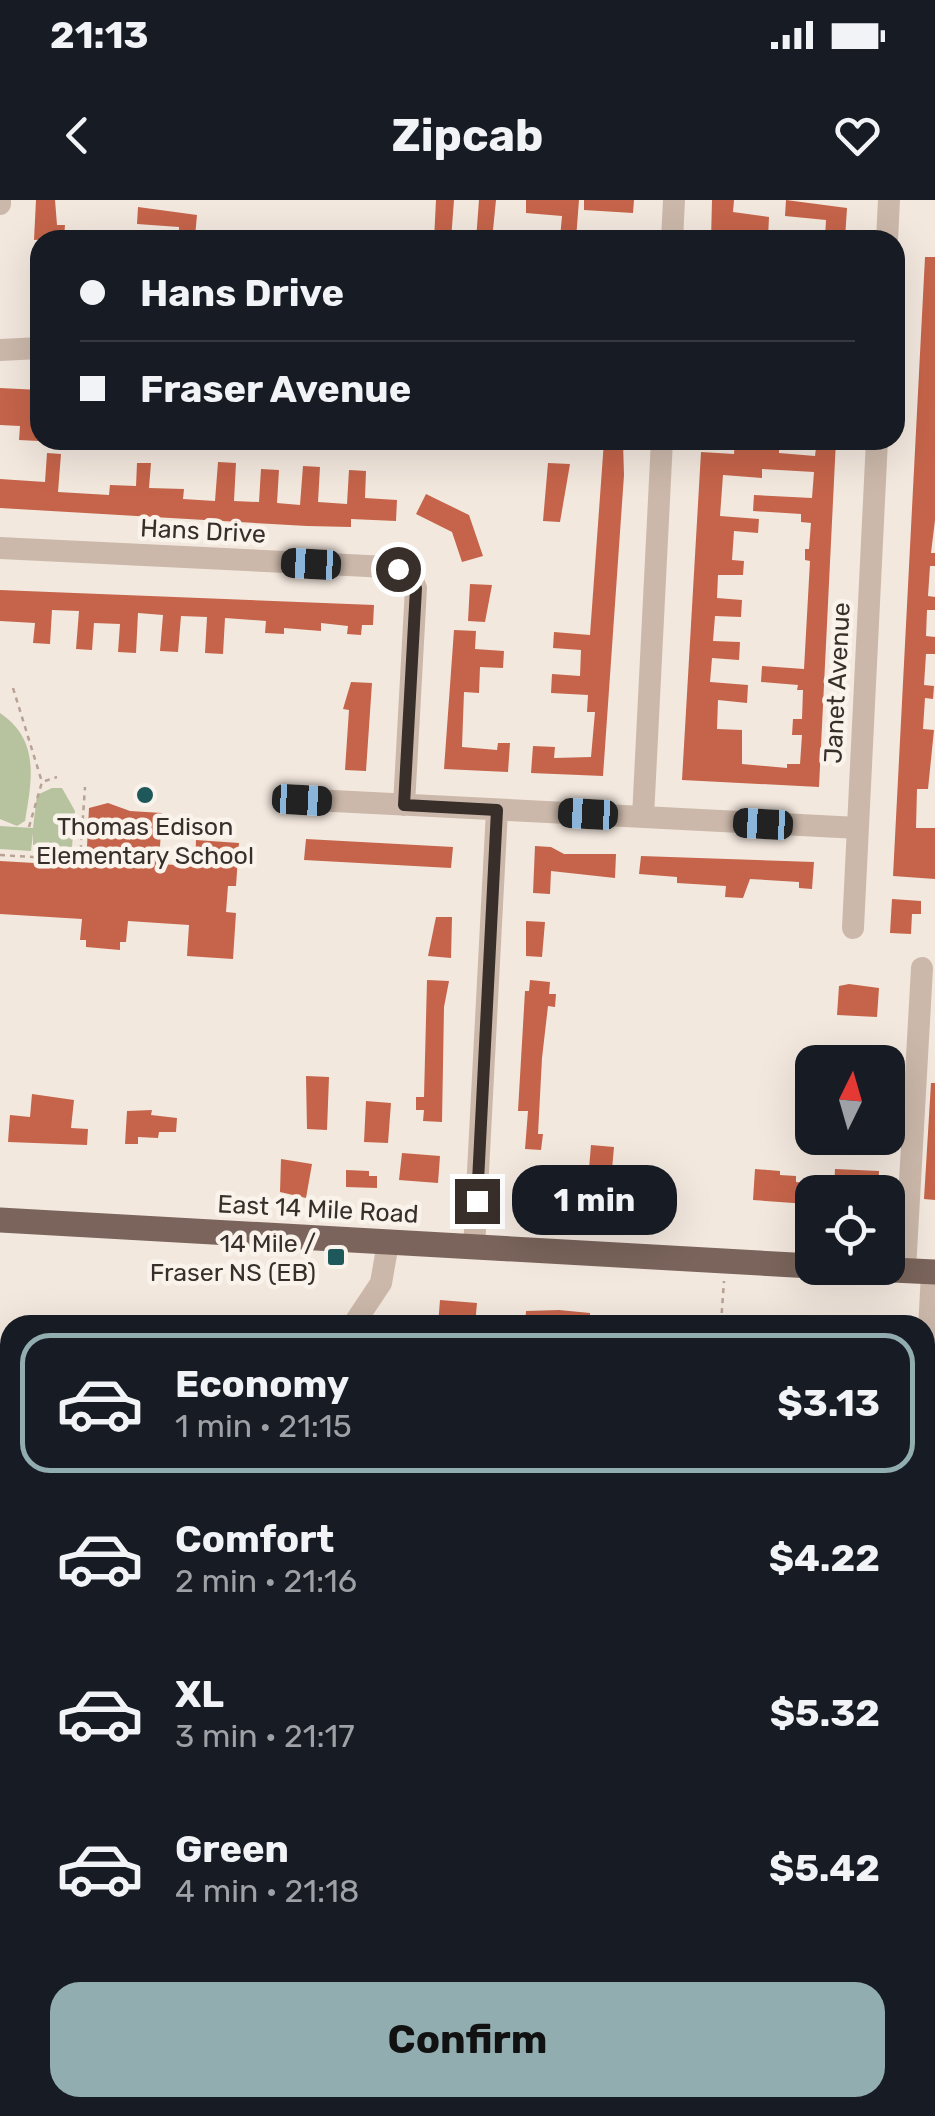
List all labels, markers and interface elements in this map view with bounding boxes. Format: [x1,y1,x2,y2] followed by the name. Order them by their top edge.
[50,12,149,58] text: 21:13
[50,108,105,163] icon: back
[830,108,885,163] icon: heart
[391,109,544,162] text: Zipcab
[140,270,344,316] text: Hans Drive
[140,366,411,412] text: Fraser Avenue
[139,513,267,549] street label: Hans Drive
[280,547,342,581] car
[376,547,421,592] route start
[818,602,856,764] street label: Janet Avenue
[271,783,333,817] car
[134,784,156,806] marker: Thomas Edison Elementary School
[557,797,619,831] car
[732,807,794,841] car
[36,812,254,870] place label: Thomas Edison Elementary School
[795,1045,905,1155] north arrow
[795,1045,905,1285] map controls
[512,1166,677,1236] callout: 1 min
[795,1175,905,1285] button: locate
[455,1179,500,1224] route end
[554,1181,635,1219] text: 1 min
[217,1189,419,1229] street label: East 14 Mile Road
[150,1229,316,1287] place label: 14 Mile / Fraser NS (EB)
[325,1246,347,1268] marker: 14 Mile / Fraser NS (EB)
[55,1358,145,1448] icon: car
[175,1361,349,1407] text: Economy
[777,1380,880,1426] text: $3.13
[175,1407,352,1445] text: 1 min · 21:15
[55,1513,145,1603] icon: car
[175,1516,334,1562] text: Comfort
[769,1535,880,1581] text: $4.22
[175,1562,357,1600] text: 2 min · 21:16
[55,1668,145,1758] icon: car
[175,1671,224,1717] text: XL
[770,1690,880,1736] text: $5.32
[175,1717,355,1755] text: 3 min · 21:17
[55,1823,145,1913] icon: car
[175,1826,289,1872] text: Green
[769,1845,880,1891] text: $5.42
[175,1872,359,1910] text: 4 min · 21:18
[50,1982,885,2097] button: Confirm

